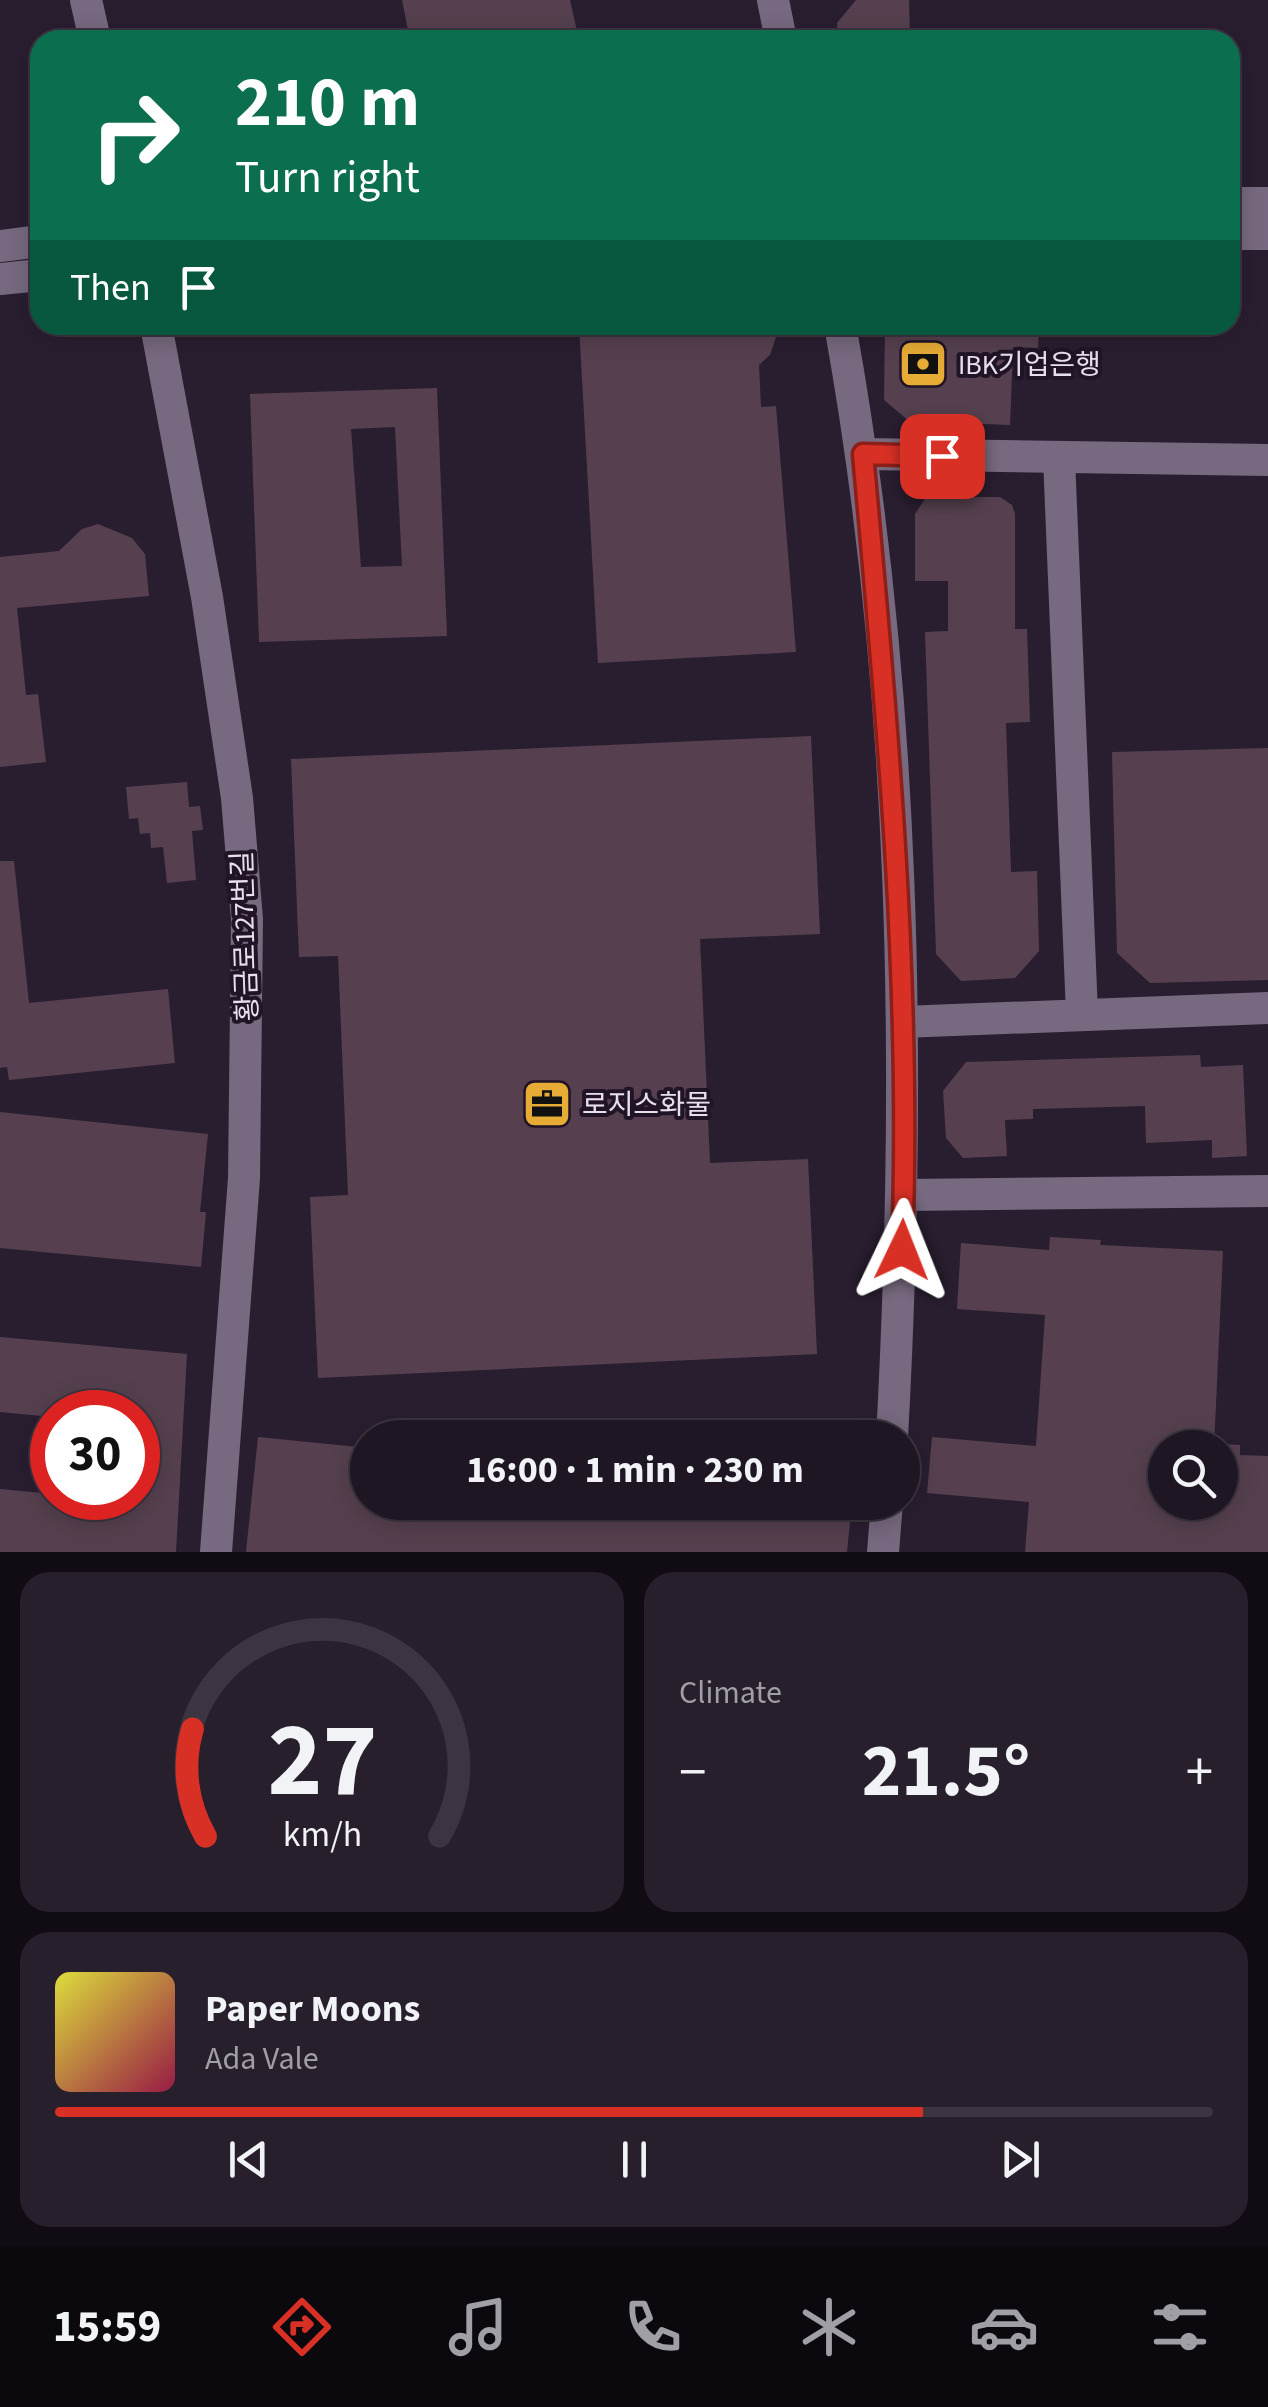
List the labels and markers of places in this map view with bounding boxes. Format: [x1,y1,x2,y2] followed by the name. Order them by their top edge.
[897,338,949,390] bank icon: IBK기업은행
[958,345,1101,385] place label: IBK기업은행
[900,414,985,499] pin
[521,1078,573,1130] office icon: 로지스화물
[582,1085,711,1125] place label: 로지스화물

